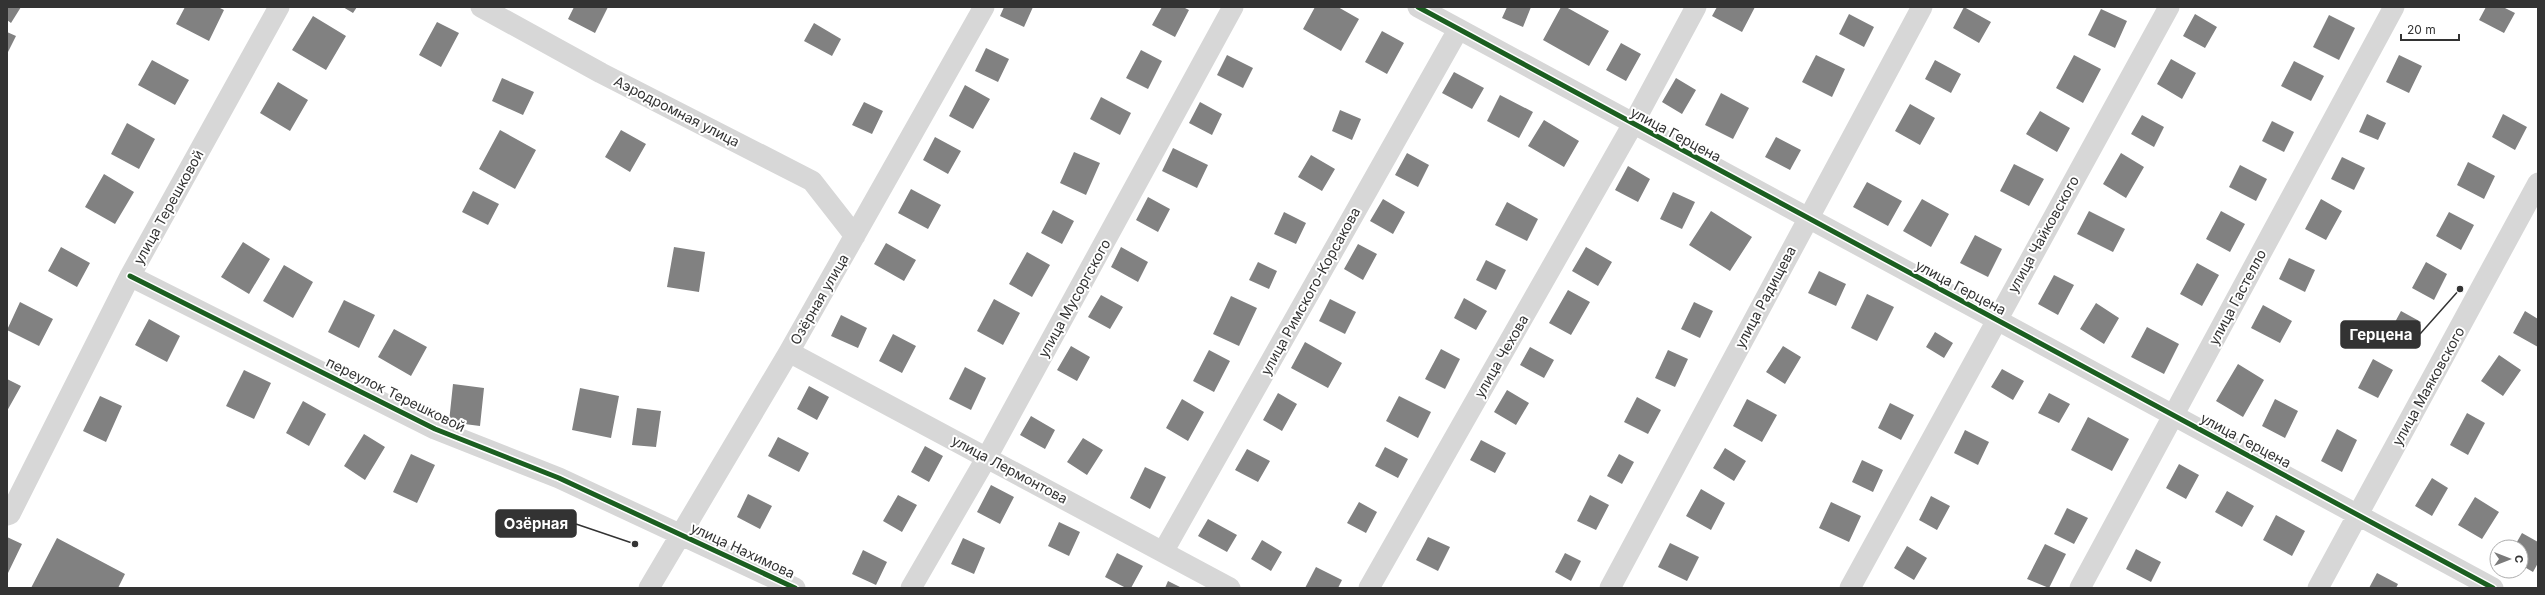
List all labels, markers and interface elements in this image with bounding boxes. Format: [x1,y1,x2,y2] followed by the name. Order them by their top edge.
[2401,16,2459,42] scale bar
[2407,22,2436,37] text: 20 m
[611,72,743,150] street label: Аэродромная улица
[1628,103,1724,165] street label: улица Герцена
[129,147,207,267] street label: улица Терешковой
[2004,173,2082,295] street label: улица Чайковского
[1257,204,1363,378] street label: улица Римского-Корсакова
[1034,236,1114,360] street label: улица Мусоргского
[1731,243,1799,351] street label: улица Радищева
[2205,246,2269,348] street label: улица Гастелло
[786,251,852,347] street label: Озёрная улица
[1913,256,2009,318] street label: улица Герцена
[1470,312,1532,400] street label: улица Чехова
[2341,321,2420,348] callout: Герцена
[2388,323,2468,449] street label: улица Маяковского
[2350,325,2412,344] text: Герцена
[324,353,468,435] street label: переулок Терешковой
[2198,409,2294,471] street label: улица Герцена
[949,431,1071,507] street label: улица Лермонтова
[496,510,576,537] callout: Озёрная
[504,514,568,533] text: Озёрная
[688,518,798,582] street label: улица Нахимова
[2489,539,2529,579] north arrow
[2512,555,2526,563] text: С

